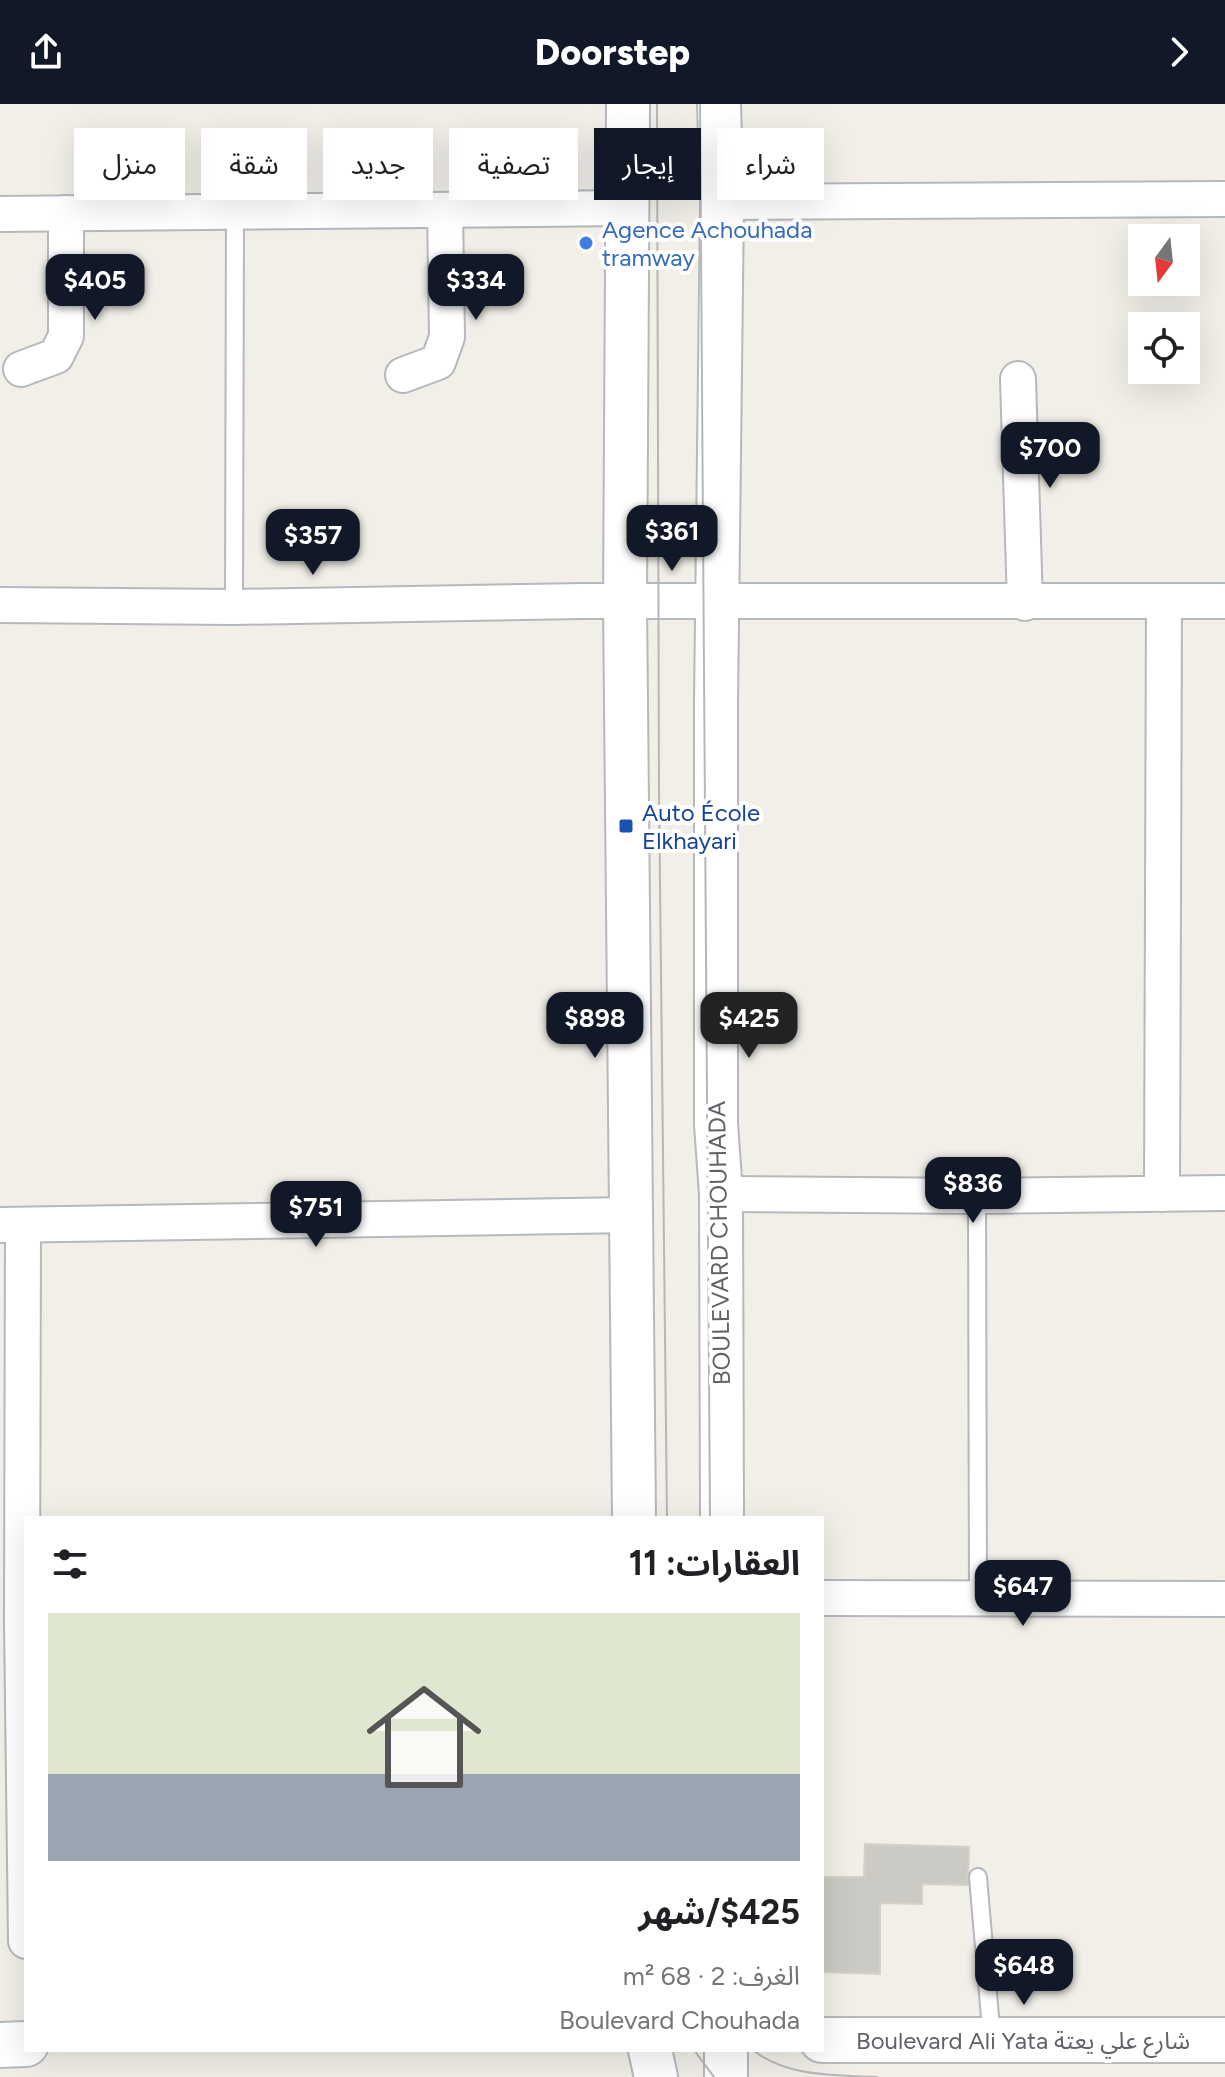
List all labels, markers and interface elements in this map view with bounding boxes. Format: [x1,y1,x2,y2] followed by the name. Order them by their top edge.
[24,30,68,74] icon: share
[1157,30,1201,74] icon: forward
[535,31,690,74] text: Doorstep
[74,128,185,200] chip: منزل
[201,128,307,200] chip: شقة
[323,128,433,200] chip: جديد
[449,128,578,200] chip: تصفية
[594,128,701,200] chip: إيجار
[717,128,824,200] chip: شراء
[602,215,812,272] place label: Agence Achouhada tramway
[1128,224,1200,296] north arrow
[1128,224,1200,384] map controls
[577,234,595,252] marker: Agence Achouhada tramway
[48,254,142,322] pin: $405
[429,254,523,322] pin: $334
[64,264,126,296] text: $405
[446,264,506,296] text: $334
[1128,312,1200,384] button: locate
[1003,422,1097,490] pin: $700
[1019,432,1081,464] text: $700
[625,505,719,573] pin: $361
[266,509,360,577] pin: $357
[645,515,699,547] text: $361
[284,519,342,551] text: $357
[642,798,760,855] place label: Auto École Elkhayari
[617,817,635,835] marker: Auto École Elkhayari
[548,992,642,1060] pin: $898
[702,992,796,1060] pin: $425
[564,1002,626,1034] text: $898
[718,1002,780,1034] text: $425
[702,1100,736,1385] street label: BOULEVARD CHOUHADA
[926,1157,1020,1225] pin: $836
[943,1167,1003,1199] text: $836
[269,1181,363,1249] pin: $751
[289,1191,343,1223] text: $751
[48,1542,92,1586] icon: filters
[629,1543,800,1584] text: العقارات: 11
[976,1560,1070,1628] pin: $647
[993,1570,1053,1602] text: $647
[352,1665,496,1809] icon: home
[638,1892,800,1933] text: $425/شهر
[977,1939,1071,2007] pin: $648
[993,1949,1055,1981] text: $648
[623,1960,800,1992] text: الغرف: 2 · 68 m²
[559,2004,800,2036] text: Boulevard Chouhada
[856,2026,1190,2059] street label: Boulevard Ali Yata شارع علي يعتة

